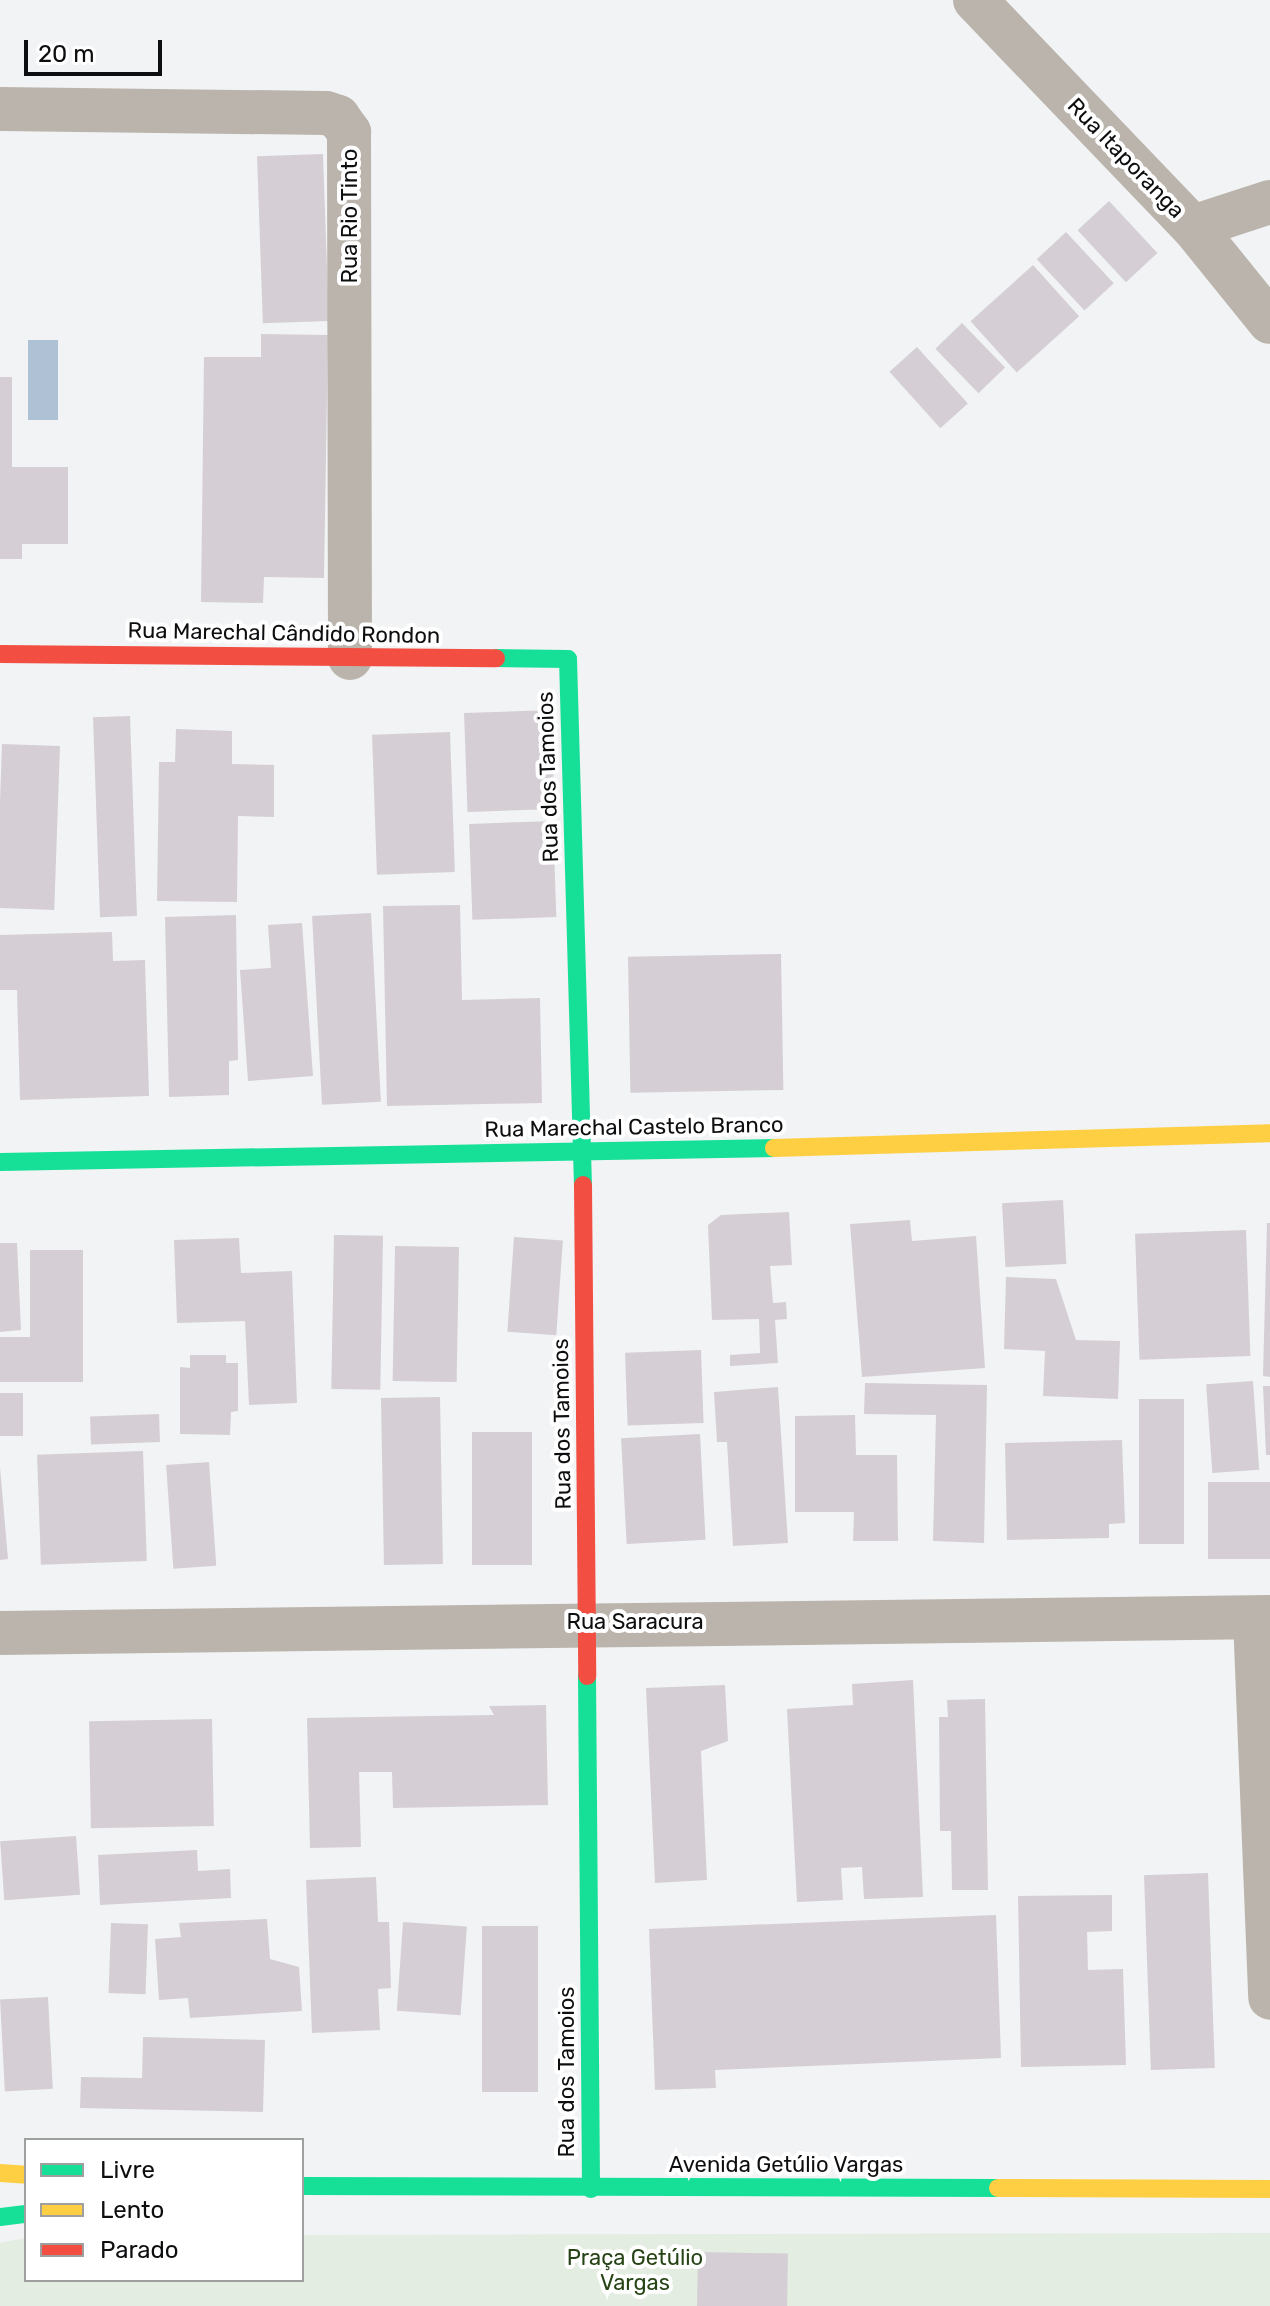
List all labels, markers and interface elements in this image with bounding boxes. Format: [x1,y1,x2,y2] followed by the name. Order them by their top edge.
[28,24,166,74] scale bar
[38,40,95,68] text: 20 m
[1062,93,1190,223] street label: Rua Itaporanga
[337,148,363,284] street label: Rua Rio Tinto
[127,617,441,649] street label: Rua Marechal Cândido Rondon
[532,691,564,863] street label: Rua dos Tamoios
[484,1111,784,1143] street label: Rua Marechal Castelo Branco
[547,1338,577,1510] street label: Rua dos Tamoios
[566,1609,704,1635] street label: Rua Saracura
[554,1986,580,2158] street label: Rua dos Tamoios
[24,2138,304,2282] legend
[668,2152,904,2178] street label: Avenida Getúlio Vargas
[100,2156,155,2184] text: Livre
[100,2196,164,2224] text: Lento
[100,2236,179,2264] text: Parado
[567,2244,703,2296] park label: Praça Getúlio Vargas

